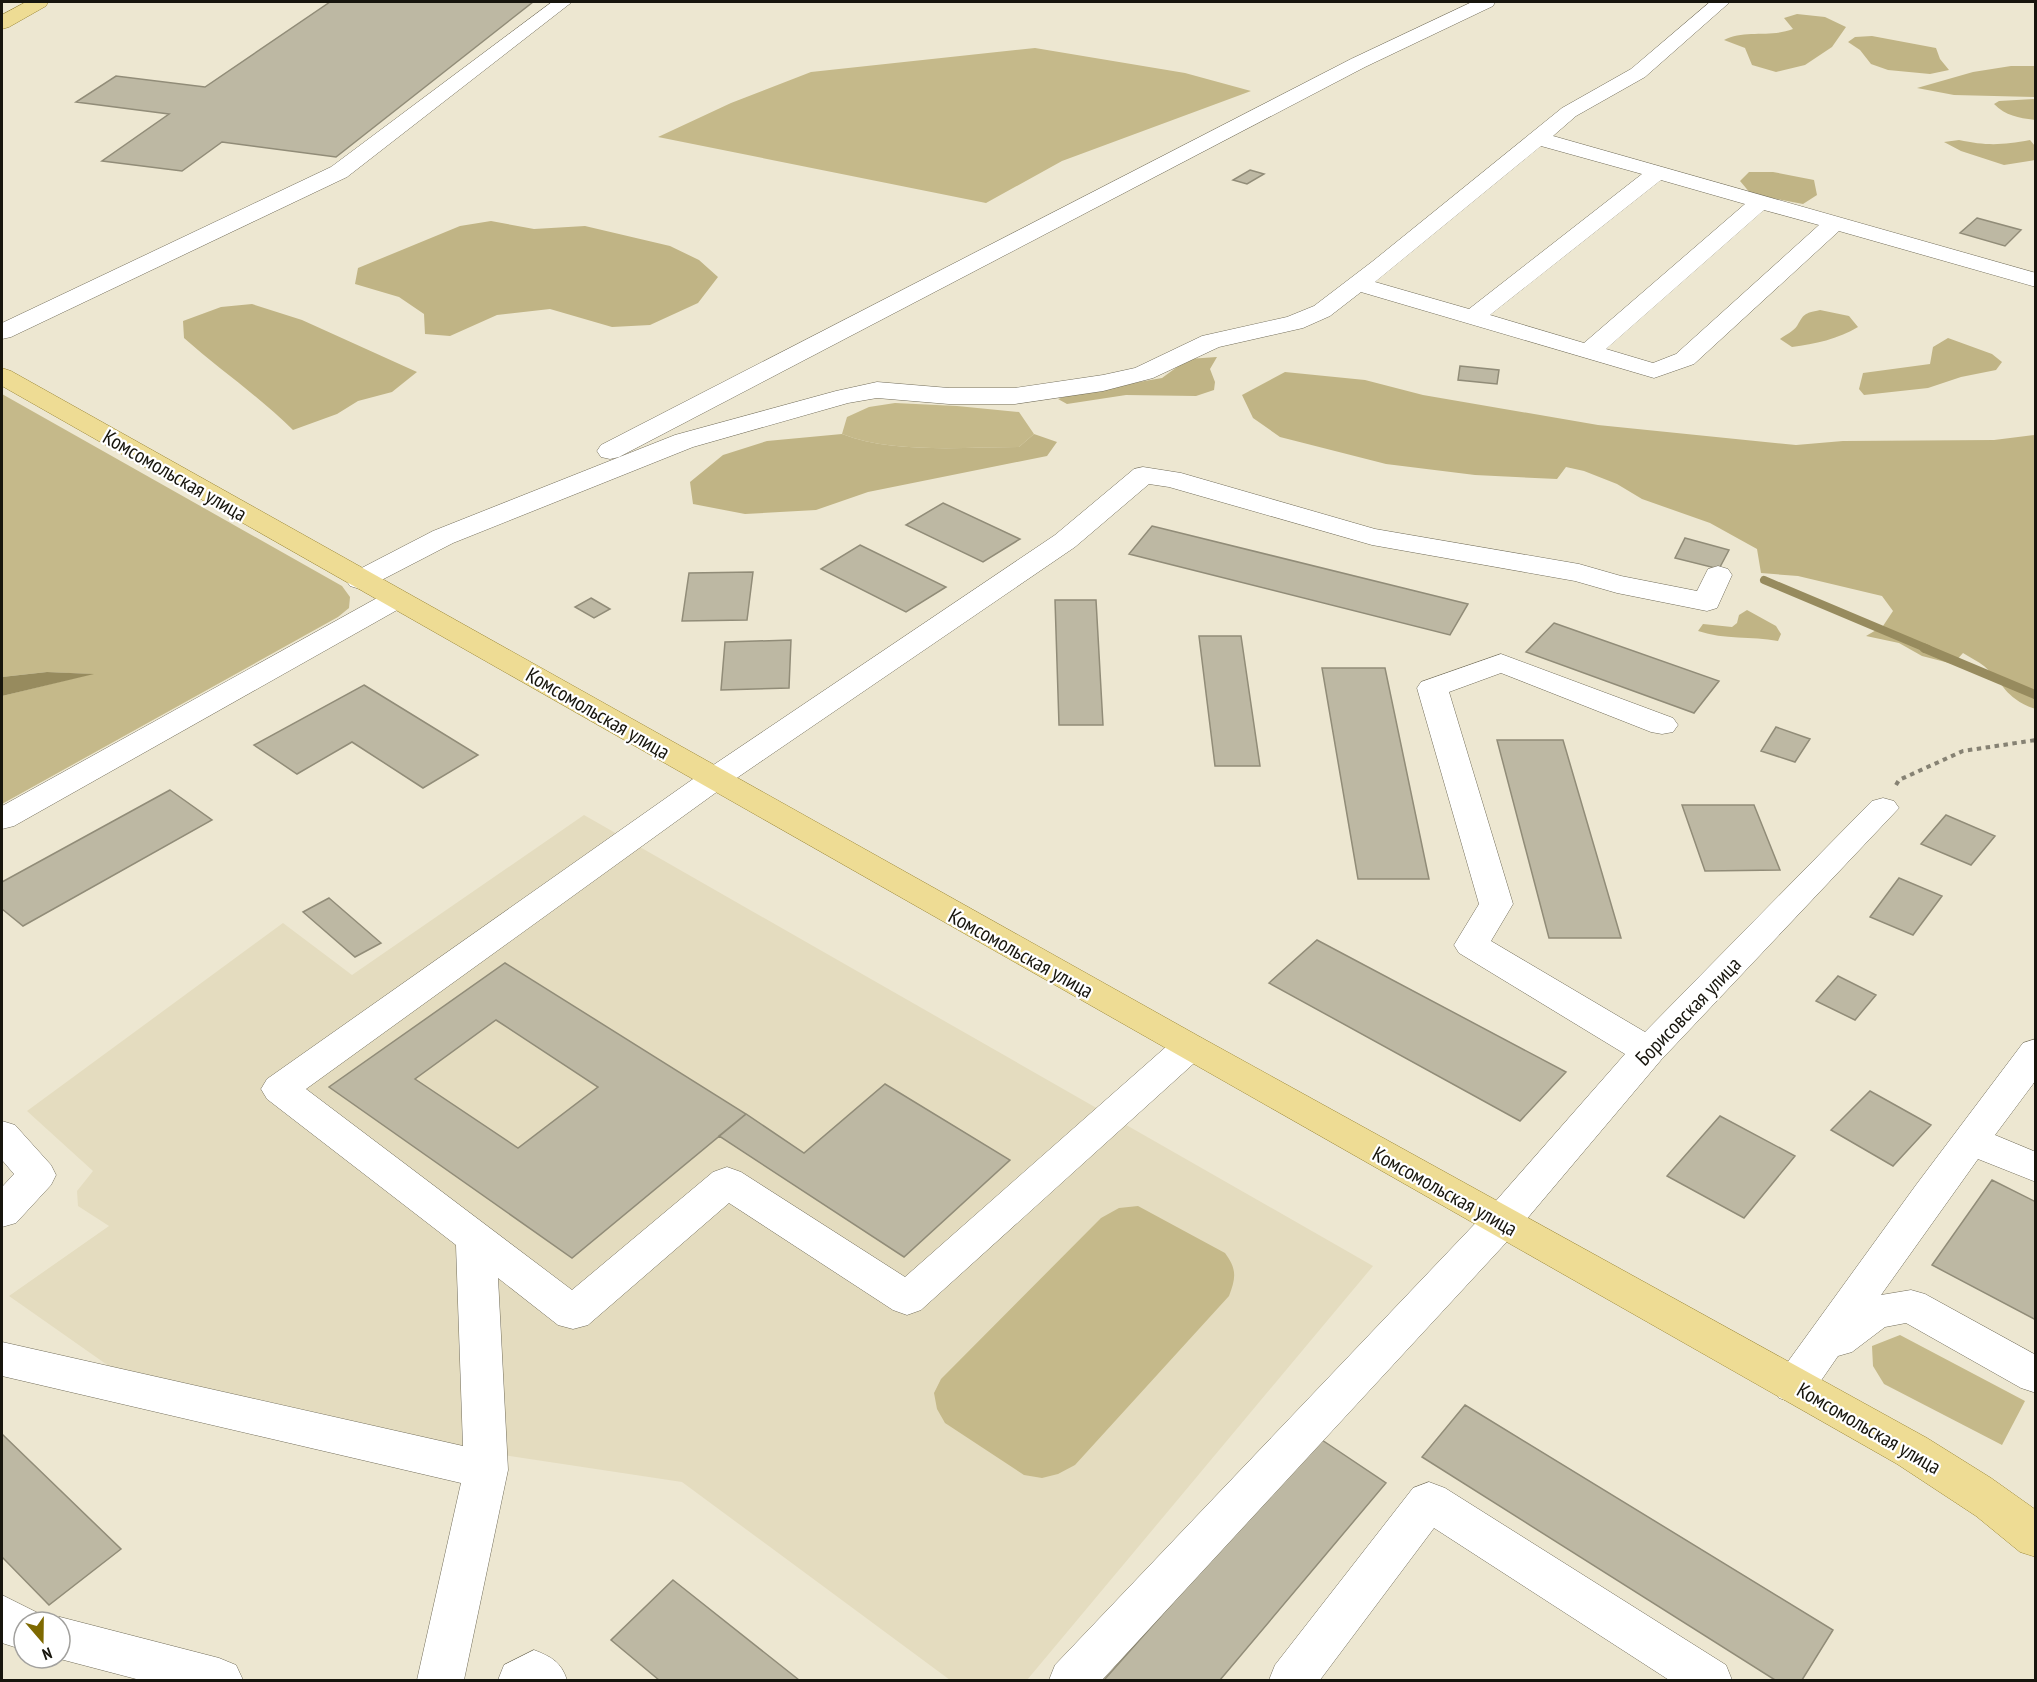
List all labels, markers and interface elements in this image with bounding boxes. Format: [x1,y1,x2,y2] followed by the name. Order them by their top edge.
[98,423,252,527] street label: Комсомольская улица
[521,661,675,765] street label: Комсомольская улица
[944,902,1098,1004] street label: Комсомольская улица
[1629,951,1747,1071] street label: Борисовская улица
[1368,1140,1522,1242] street label: Комсомольская улица
[1792,1376,1946,1480] street label: Комсомольская улица
[12,1610,72,1670] north arrow
[40,1643,55,1665] text: N

